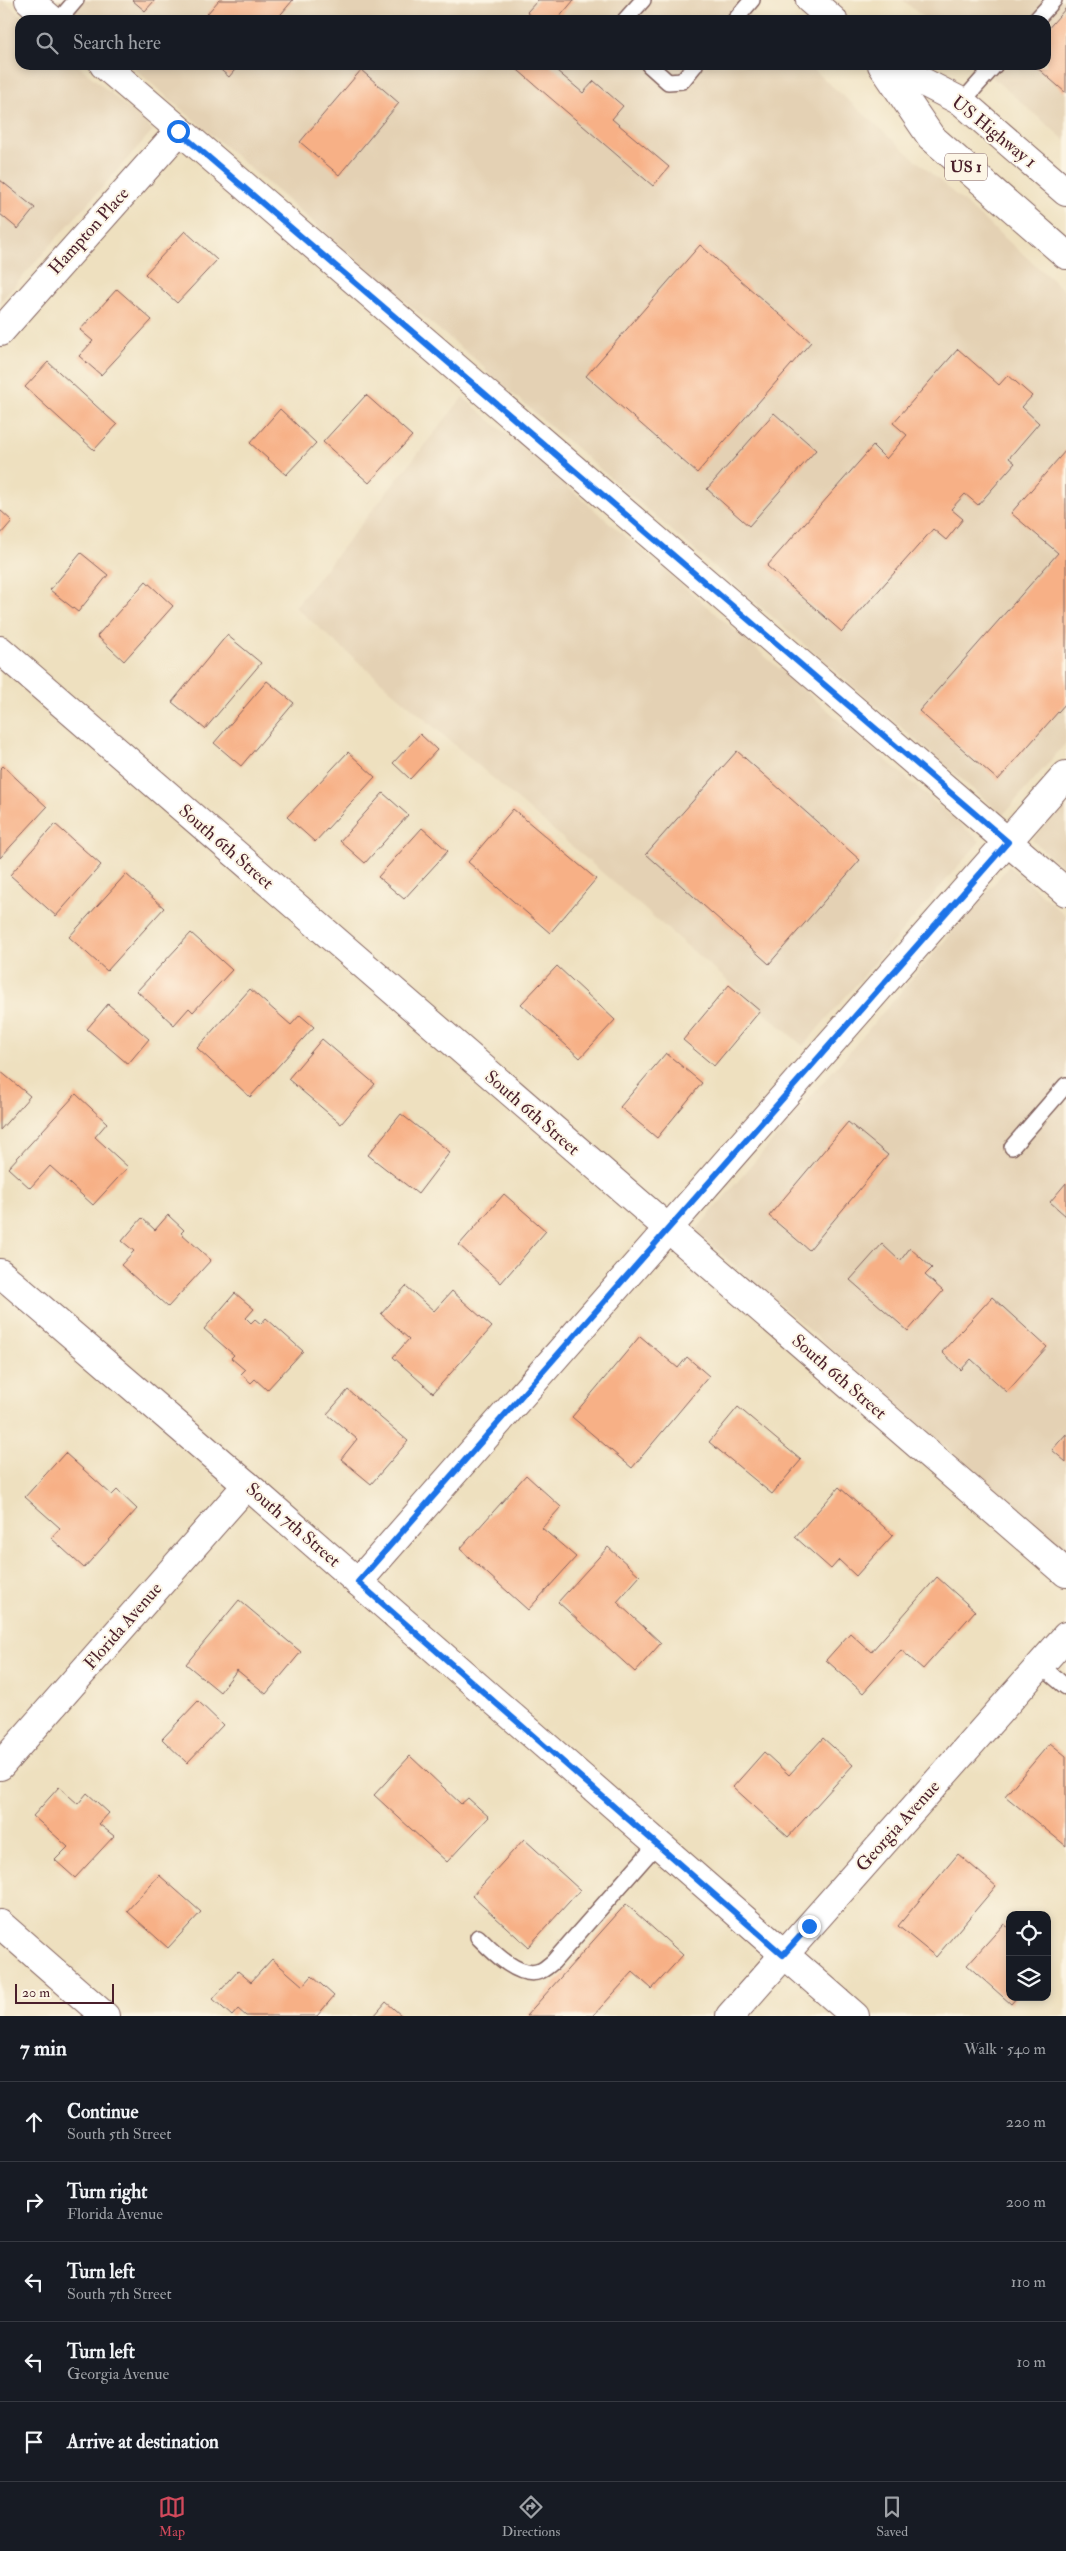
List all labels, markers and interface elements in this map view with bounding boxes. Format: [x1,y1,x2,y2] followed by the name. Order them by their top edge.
[15,15,1051,70] search box
[33,29,61,57] icon: search
[73,31,161,55] text: Search here
[947,91,1041,173] street label: US Highway 1
[167,120,190,143] route start
[945,154,987,180] road number: US 1
[44,182,135,280] street label: Hampton Place
[174,799,278,895] street label: South 6th Street
[480,1065,584,1161] street label: South 6th Street
[787,1329,891,1425] street label: South 6th Street
[241,1478,345,1572] street label: South 7th Street
[79,1577,167,1674] street label: Florida Avenue
[851,1775,945,1876] street label: Georgia Avenue
[1006,1911,1051,2001] map controls
[1006,1911,1051,1956] button: locate
[798,1915,821,1938] route end
[1006,1956,1051,2001] button: layers
[15,1981,114,2004] scale bar
[22,1984,50,2001] text: 20 m
[20,2035,67,2062] text: 7 min
[964,2039,1046,2059] text: Walk · 540 m
[67,2100,138,2124] text: Continue
[20,2108,48,2136] icon: ahead
[1006,2112,1046,2132] text: 220 m
[67,2124,171,2144] text: South 5th Street
[67,2180,147,2204] text: Turn right
[20,2188,48,2216] icon: right
[1006,2192,1046,2212] text: 200 m
[67,2204,163,2224] text: Florida Avenue
[67,2260,135,2284] text: Turn left
[20,2268,48,2296] icon: left
[1011,2272,1046,2292] text: 110 m
[67,2284,172,2304] text: South 7th Street
[67,2340,135,2364] text: Turn left
[20,2348,48,2376] icon: left
[1016,2352,1046,2372] text: 10 m
[67,2364,169,2384] text: Georgia Avenue
[20,2428,48,2456] icon: arrive
[67,2430,219,2454] text: Arrive at destination
[158,2493,186,2540] tab: Map
[502,2493,560,2540] tab: Directions
[876,2493,908,2540] tab: Saved

